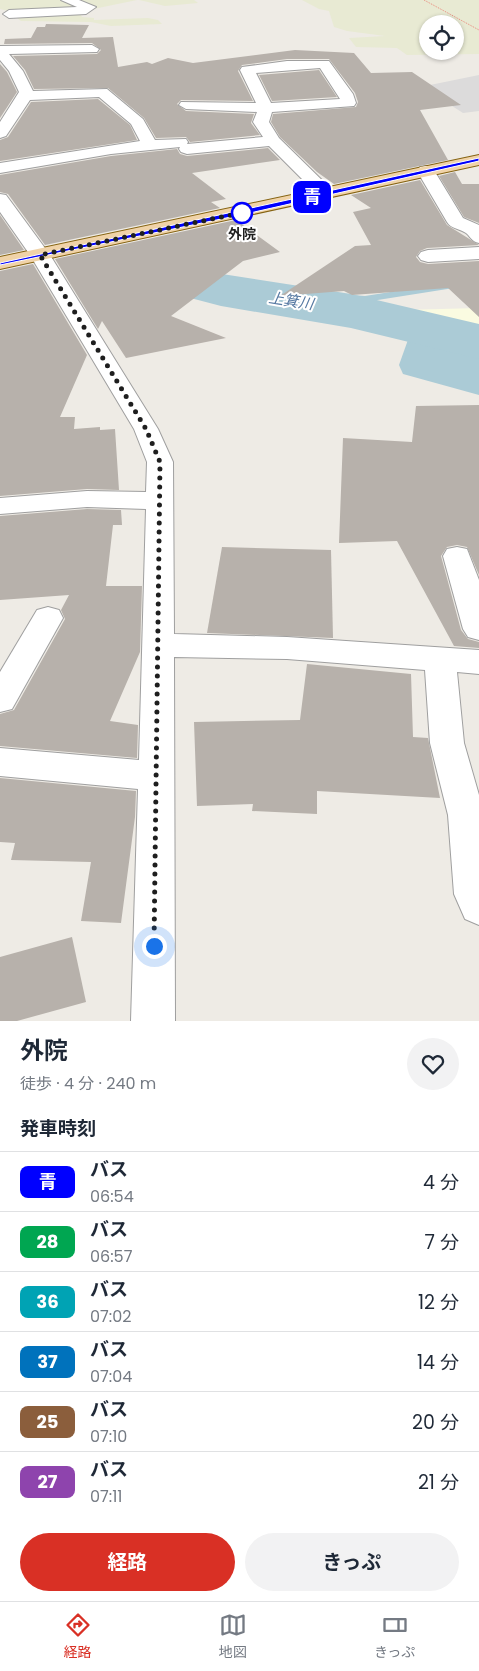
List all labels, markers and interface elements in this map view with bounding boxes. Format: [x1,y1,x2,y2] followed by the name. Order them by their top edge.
[419,15,464,60] map controls
[419,15,464,60] button: locate
[296,181,328,213] line badge: 青
[303,184,321,209] text: 青
[231,202,253,224] marker: 外院
[228,224,256,244] place label: 外院
[267,287,317,315] water label: 上箕川
[142,934,167,959] your location
[20,1034,68,1067] text: 外院
[407,1038,459,1090] button: heart
[20,1072,156,1095] text: 徒歩 · 4 分 · 240 m
[20,1115,96,1142] text: 発車時刻
[90,1156,128,1183] text: バス
[39,1169,57,1194] text: 青
[423,1169,459,1196] text: 4 分
[90,1185,134,1208] text: 06:54
[90,1216,128,1243] text: バス
[37,1229,58,1254] text: 28
[425,1229,459,1256] text: 7 分
[90,1245,132,1268] text: 06:57
[90,1276,128,1303] text: バス
[36,1289,59,1314] text: 36
[418,1289,459,1316] text: 12 分
[90,1305,131,1328] text: 07:02
[90,1336,128,1363] text: バス
[37,1349,58,1374] text: 37
[417,1349,459,1376] text: 14 分
[90,1365,132,1388] text: 07:04
[90,1396,128,1423] text: バス
[37,1409,58,1434] text: 25
[412,1409,459,1436] text: 20 分
[90,1425,127,1448] text: 07:10
[90,1456,128,1483] text: バス
[38,1469,57,1494] text: 27
[418,1469,459,1496] text: 21 分
[90,1485,122,1508] text: 07:11
[20,1533,235,1591] button: 経路
[245,1533,459,1591] button: きっぷ
[64,1611,92,1663] tab: 経路
[219,1611,247,1663] tab: 地図
[374,1611,415,1663] tab: きっぷ

